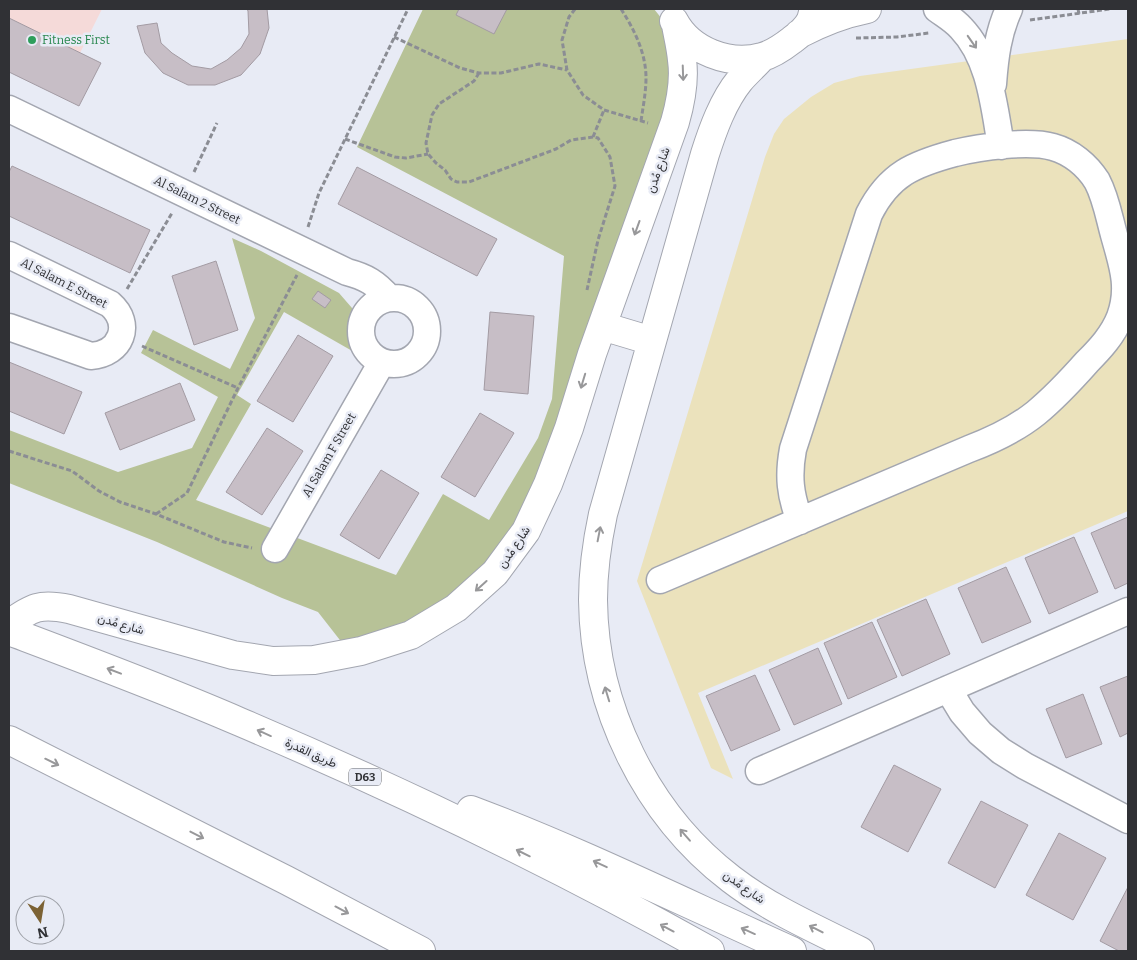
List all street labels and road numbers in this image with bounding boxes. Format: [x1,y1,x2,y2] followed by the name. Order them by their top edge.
[643,145,675,195] street label: شارع مُدن
[152,173,243,227] street label: Al Salam 2 Street
[18,255,110,311] street label: Al Salam E Street
[299,410,359,499] street label: Al Salam F Street
[495,523,535,572] street label: شارع مُدن
[96,611,146,639] street label: شارع مُدن
[283,735,339,772] street label: طريق القدرة
[349,769,381,786] road number: D63
[719,868,767,908] street label: شارع مُدن

